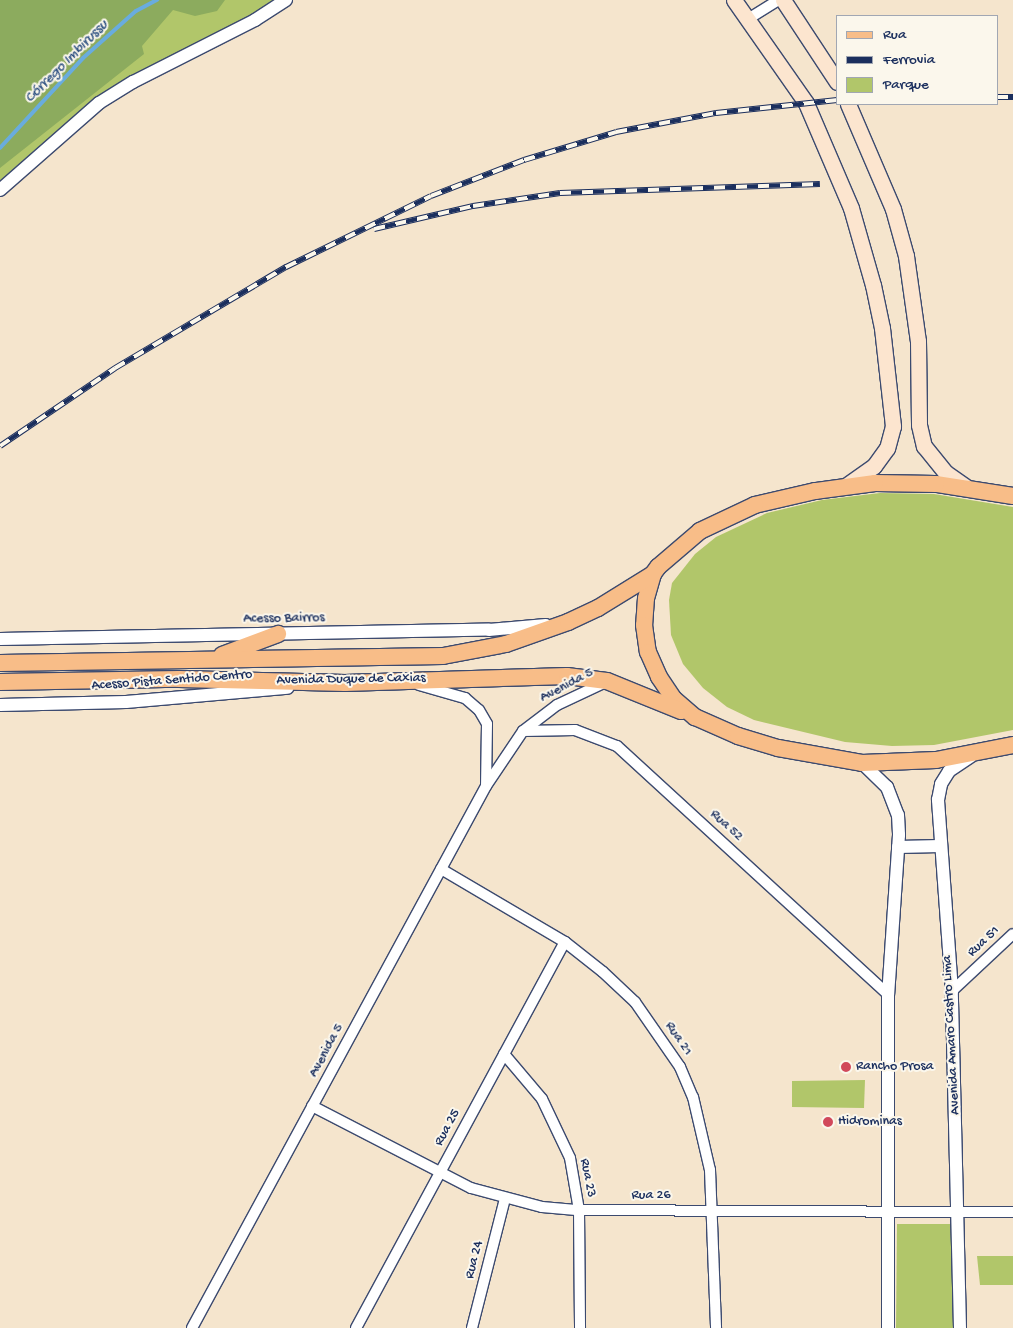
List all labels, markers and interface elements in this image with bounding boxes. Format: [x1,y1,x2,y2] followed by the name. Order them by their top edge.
[836,15,998,105] legend
[22,17,112,107] water label: Córrego Imbirussu
[883,26,906,44] text: Rua
[883,51,935,69] text: Ferrovia
[883,76,929,94] text: Parque
[243,610,325,628] street label: Acesso Bairros
[537,665,597,707] street label: Avenida 5
[91,667,253,695] street label: Acesso Pista Sentido Centro
[276,670,426,690] street label: Avenida Duque de Caxias
[706,806,746,846] street label: Rua 52
[964,923,1004,961] street label: Rua 51
[939,955,965,1115] street label: Avenida Amaro Castro Lima
[661,1019,695,1059] street label: Rua 21
[306,1021,348,1081] street label: Avenida 5
[856,1059,933,1075] place label: Rancho Prosa
[840,1061,852,1073] marker: Rancho Prosa
[431,1107,465,1149] street label: Rua 25
[838,1114,902,1130] place label: Hidrominas
[822,1116,834,1128] marker: Hidrominas
[575,1157,599,1199] street label: Rua 23
[632,1188,670,1204] street label: Rua 26
[462,1239,488,1281] street label: Rua 24

